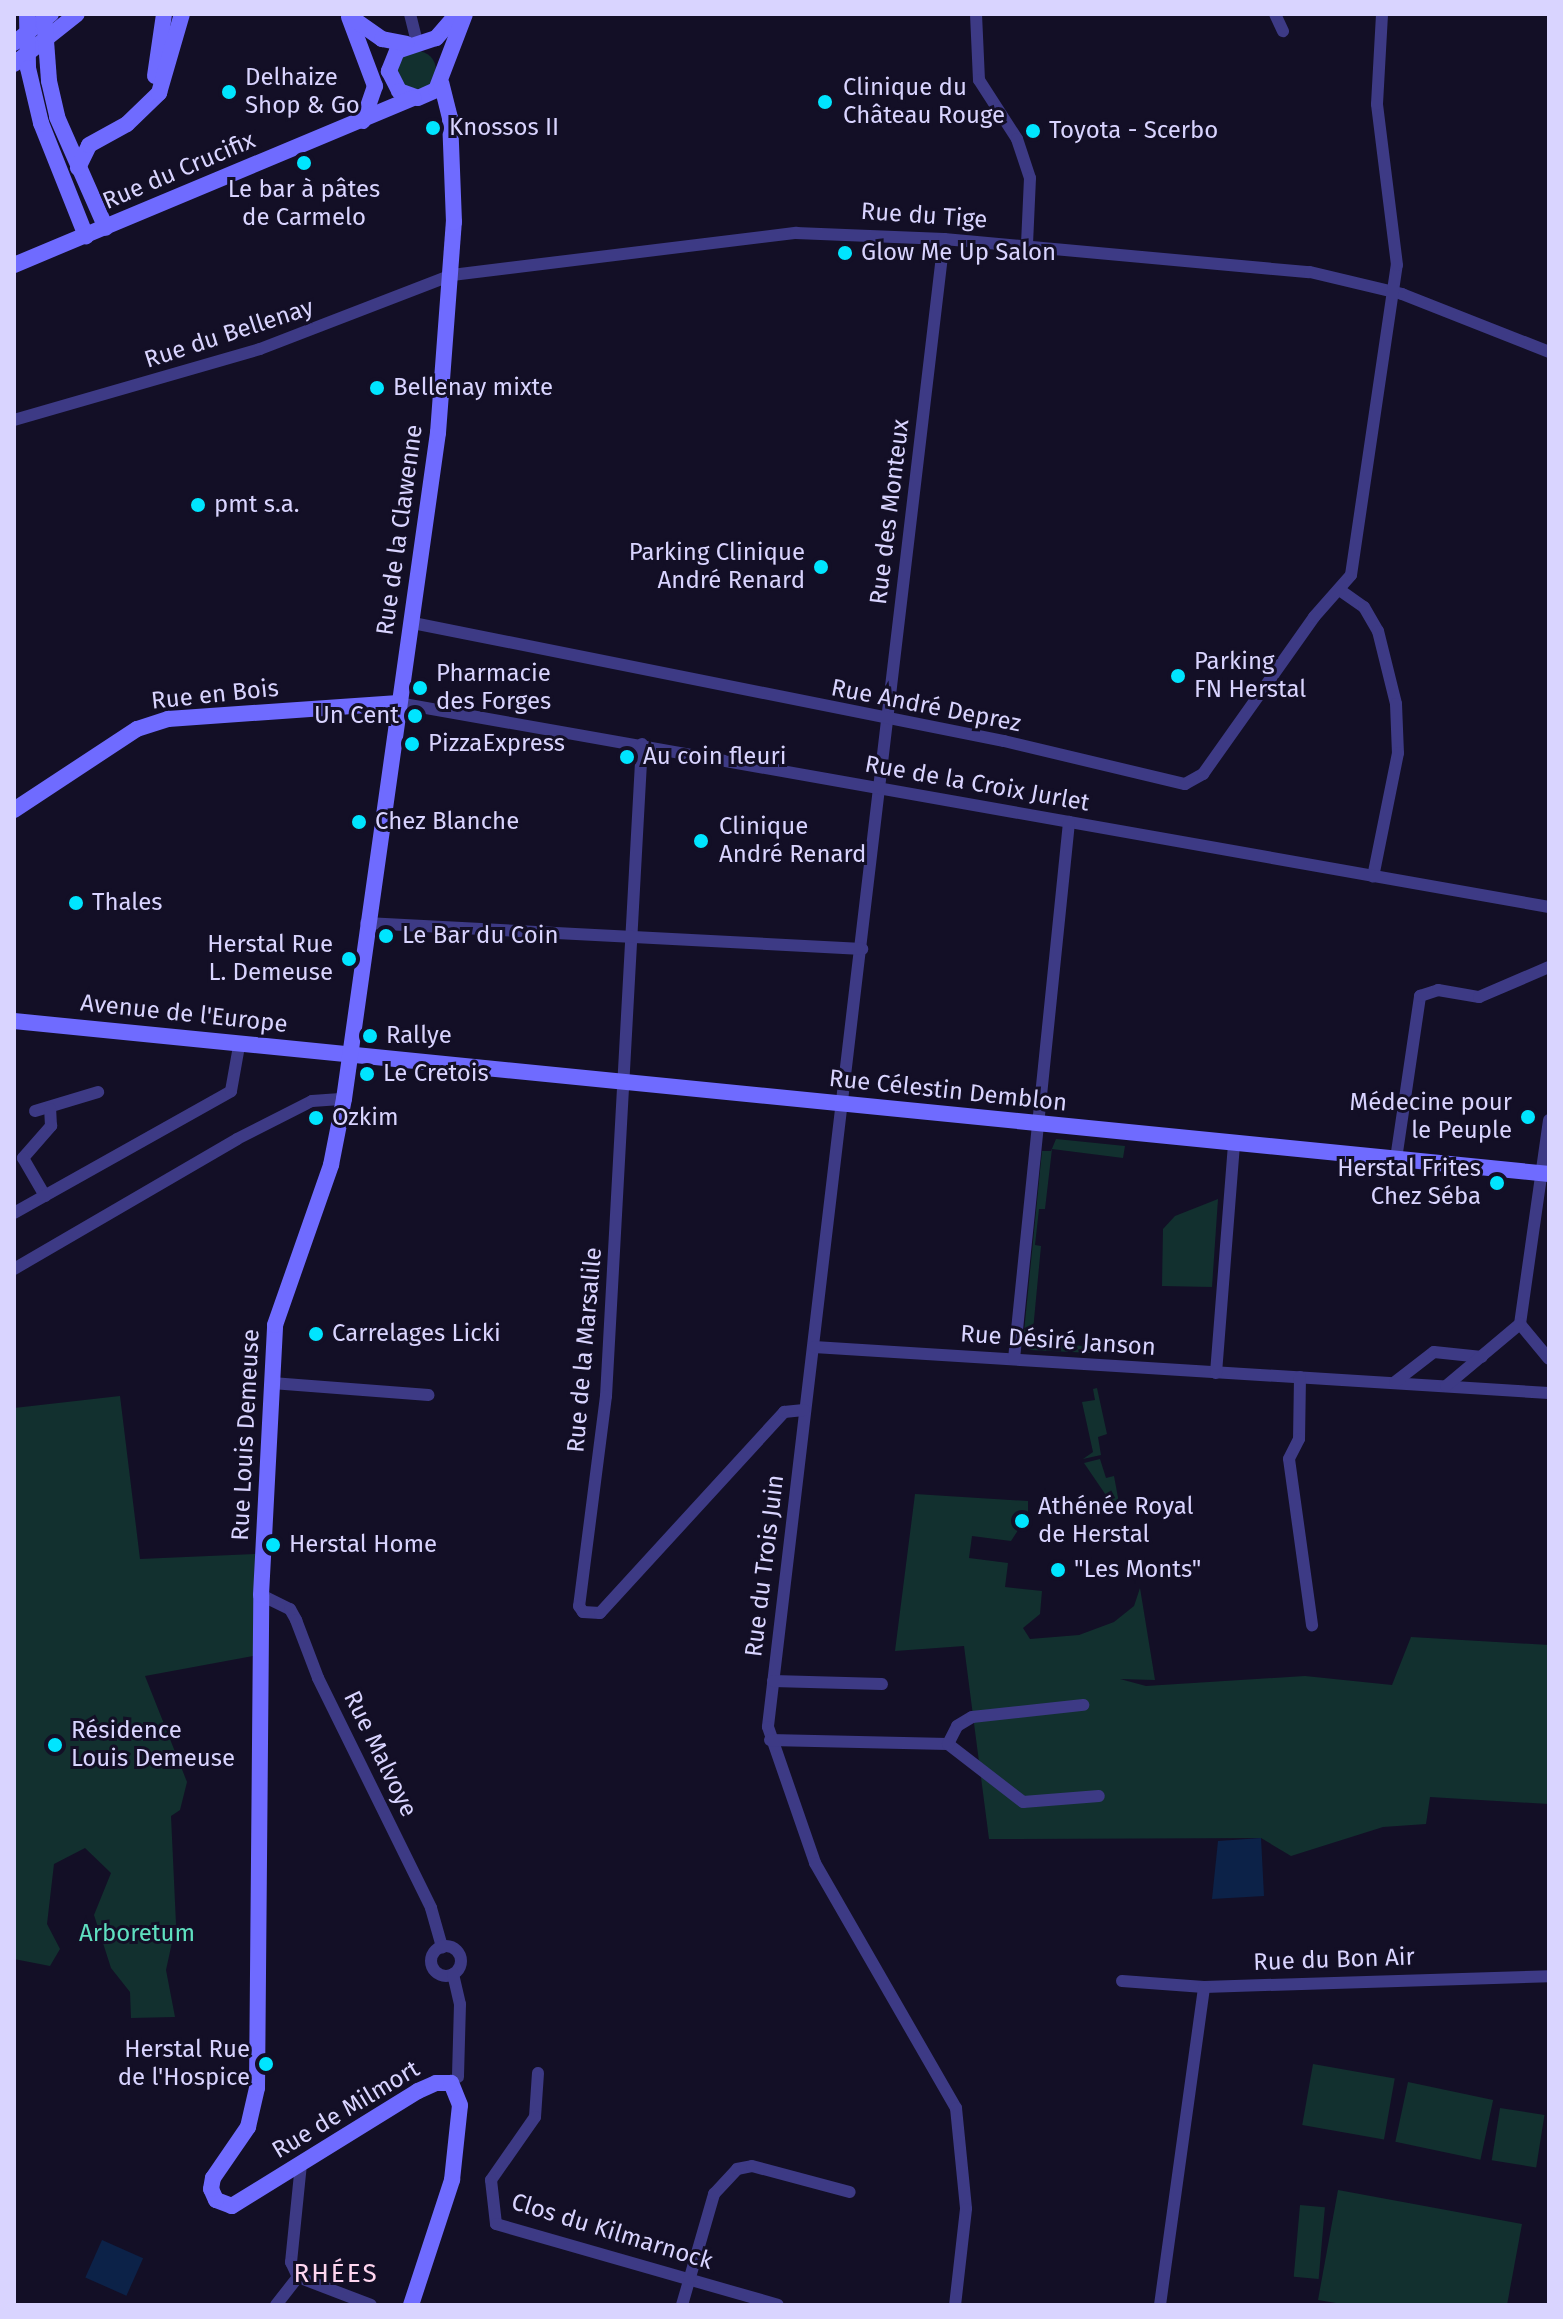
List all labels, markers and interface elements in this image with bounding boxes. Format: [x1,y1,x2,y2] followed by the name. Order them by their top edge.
[245,64,360,120] place label: Delhaize Shop & Go
[843,74,1005,130] place label: Clinique du Château Rouge
[220,83,238,101] marker: Delhaize Shop & Go
[814,91,836,113] marker: Clinique du Château Rouge
[449,114,559,142] place label: Knossos II
[1049,117,1218,145] place label: Toyota - Scerbo
[424,119,442,137] marker: Knossos II
[1024,122,1042,140] marker: Toyota - Scerbo
[99,126,259,216] street label: Rue du Crucifix
[295,154,313,172] marker: Le bar à pâtes de Carmelo
[228,176,380,232] place label: Le bar à pâtes de Carmelo
[860,197,988,235] street label: Rue du Tige
[861,239,1056,267] place label: Glow Me Up Salon
[836,244,854,262] marker: Glow Me Up Salon
[141,293,317,375] street label: Rue du Bellenay
[393,374,553,402] place label: Bellenay mixte
[368,379,386,397] marker: Bellenay mixte
[864,418,916,606] street label: Rue des Monteux
[371,423,429,637] street label: Rue de la Clawenne
[214,491,300,519] place label: pmt s.a.
[189,496,207,514] marker: pmt s.a.
[629,539,805,595] place label: Parking Clinique André Renard
[812,558,830,576] marker: Parking Clinique André Renard
[1194,648,1306,704] place label: Parking FN Herstal
[436,660,551,716] place label: Pharmacie des Forges
[1169,667,1187,685] marker: Parking FN Herstal
[829,673,1023,739] street label: Rue André Deprez
[150,674,280,716] street label: Rue en Bois
[411,679,429,697] marker: Pharmacie des Forges
[314,702,399,730] place label: Un Cent
[406,707,424,725] marker: Un Cent
[428,730,565,758] place label: PizzaExpress
[403,735,421,753] marker: PizzaExpress
[643,743,786,771] place label: Au coin fleuri
[618,748,636,766] marker: Au coin fleuri
[862,750,1092,818] street label: Rue de la Croix Jurlet
[375,808,519,836] place label: Chez Blanche
[350,813,368,831] marker: Chez Blanche
[719,813,866,869] place label: Clinique André Renard
[690,830,712,852] marker: Clinique André Renard
[92,889,162,917] place label: Thales
[67,894,85,912] marker: Thales
[402,922,559,950] place label: Le Bar du Coin
[377,927,395,945] marker: Le Bar du Coin
[207,931,333,987] place label: Herstal Rue L. Demeuse
[340,950,358,968] marker: Herstal Rue L. Demeuse
[79,989,289,1039] street label: Avenue de l'Europe
[386,1022,452,1050] place label: Rallye
[361,1027,379,1045] marker: Rallye
[383,1060,489,1088] place label: Le Cretois
[827,1064,1069,1118] street label: Rue Célestin Demblon
[358,1065,376,1083] marker: Le Cretois
[1350,1089,1512,1145] place label: Médecine pour le Peuple
[332,1104,398,1132] place label: Ozkim
[1519,1108,1537,1126] marker: Médecine pour le Peuple
[307,1109,325,1127] marker: Ozkim
[1337,1155,1481,1211] place label: Herstal Frites Chez Séba
[1488,1174,1506,1192] marker: Herstal Frites Chez Séba
[562,1246,608,1454] street label: Rue de la Marsalile
[332,1320,501,1348] place label: Carrelages Licki
[959,1320,1157,1362] street label: Rue Désiré Janson
[307,1325,325,1343] marker: Carrelages Licki
[226,1328,266,1542] street label: Rue Louis Demeuse
[740,1473,790,1659] street label: Rue du Trois Juin
[1038,1493,1193,1549] place label: Athénée Royal de Herstal
[1013,1512,1031,1530] marker: Athénée Royal de Herstal
[289,1531,437,1559] place label: Herstal Home
[264,1536,282,1554] marker: Herstal Home
[1074,1556,1201,1584] place label: "Les Monts"
[1049,1561,1067,1579] marker: "Les Monts"
[337,1686,423,1822] street label: Rue Malvoye
[71,1717,235,1773] place label: Résidence Louis Demeuse
[46,1736,64,1754] marker: Résidence Louis Demeuse
[79,1920,195,1948] park label: Arboretum
[1253,1943,1415,1977] street label: Rue du Bon Air
[118,2036,250,2092] place label: Herstal Rue de l'Hospice
[257,2055,275,2073] marker: Herstal Rue de l'Hospice
[267,2055,425,2165] street label: Rue de Milmort
[508,2188,716,2276] street label: Clos du Kilmarnock
[293,2258,379,2290] district label: RHÉES

